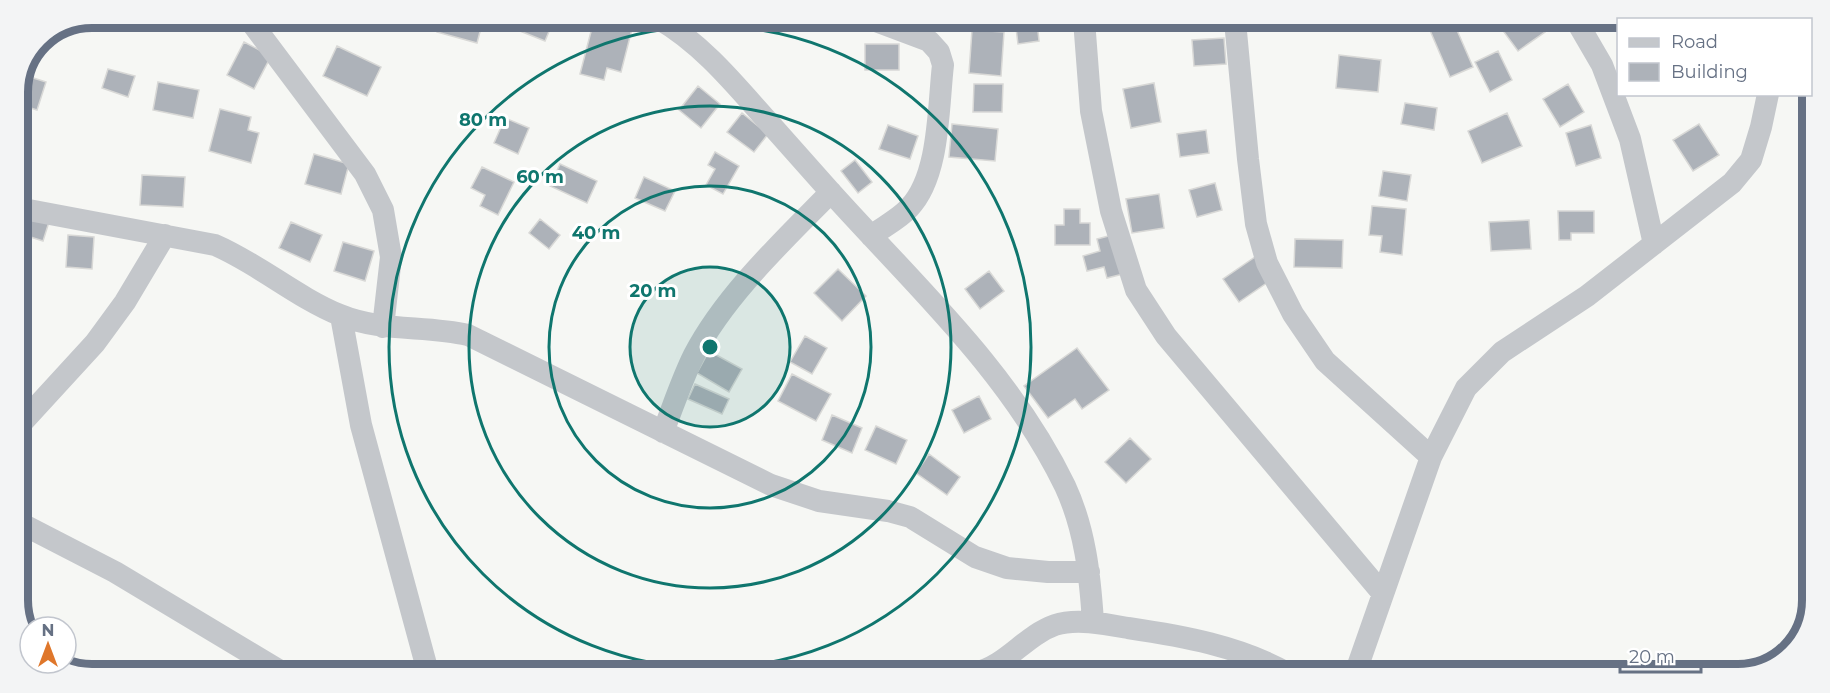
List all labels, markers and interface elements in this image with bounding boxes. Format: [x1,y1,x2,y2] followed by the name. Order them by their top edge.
[1617,18,1812,96] legend
[1671,31,1718,53] text: Road
[1671,61,1748,83] text: Building
[459,109,507,131] text: 80 m
[516,166,564,188] text: 60 m
[572,222,620,244] text: 40 m
[630,280,676,302] text: 20 m
[700,337,720,357] centre of rings
[18,615,78,675] north arrow
[42,621,54,640] text: N
[1620,636,1701,674] scale bar
[1629,646,1675,668] text: 20 m

